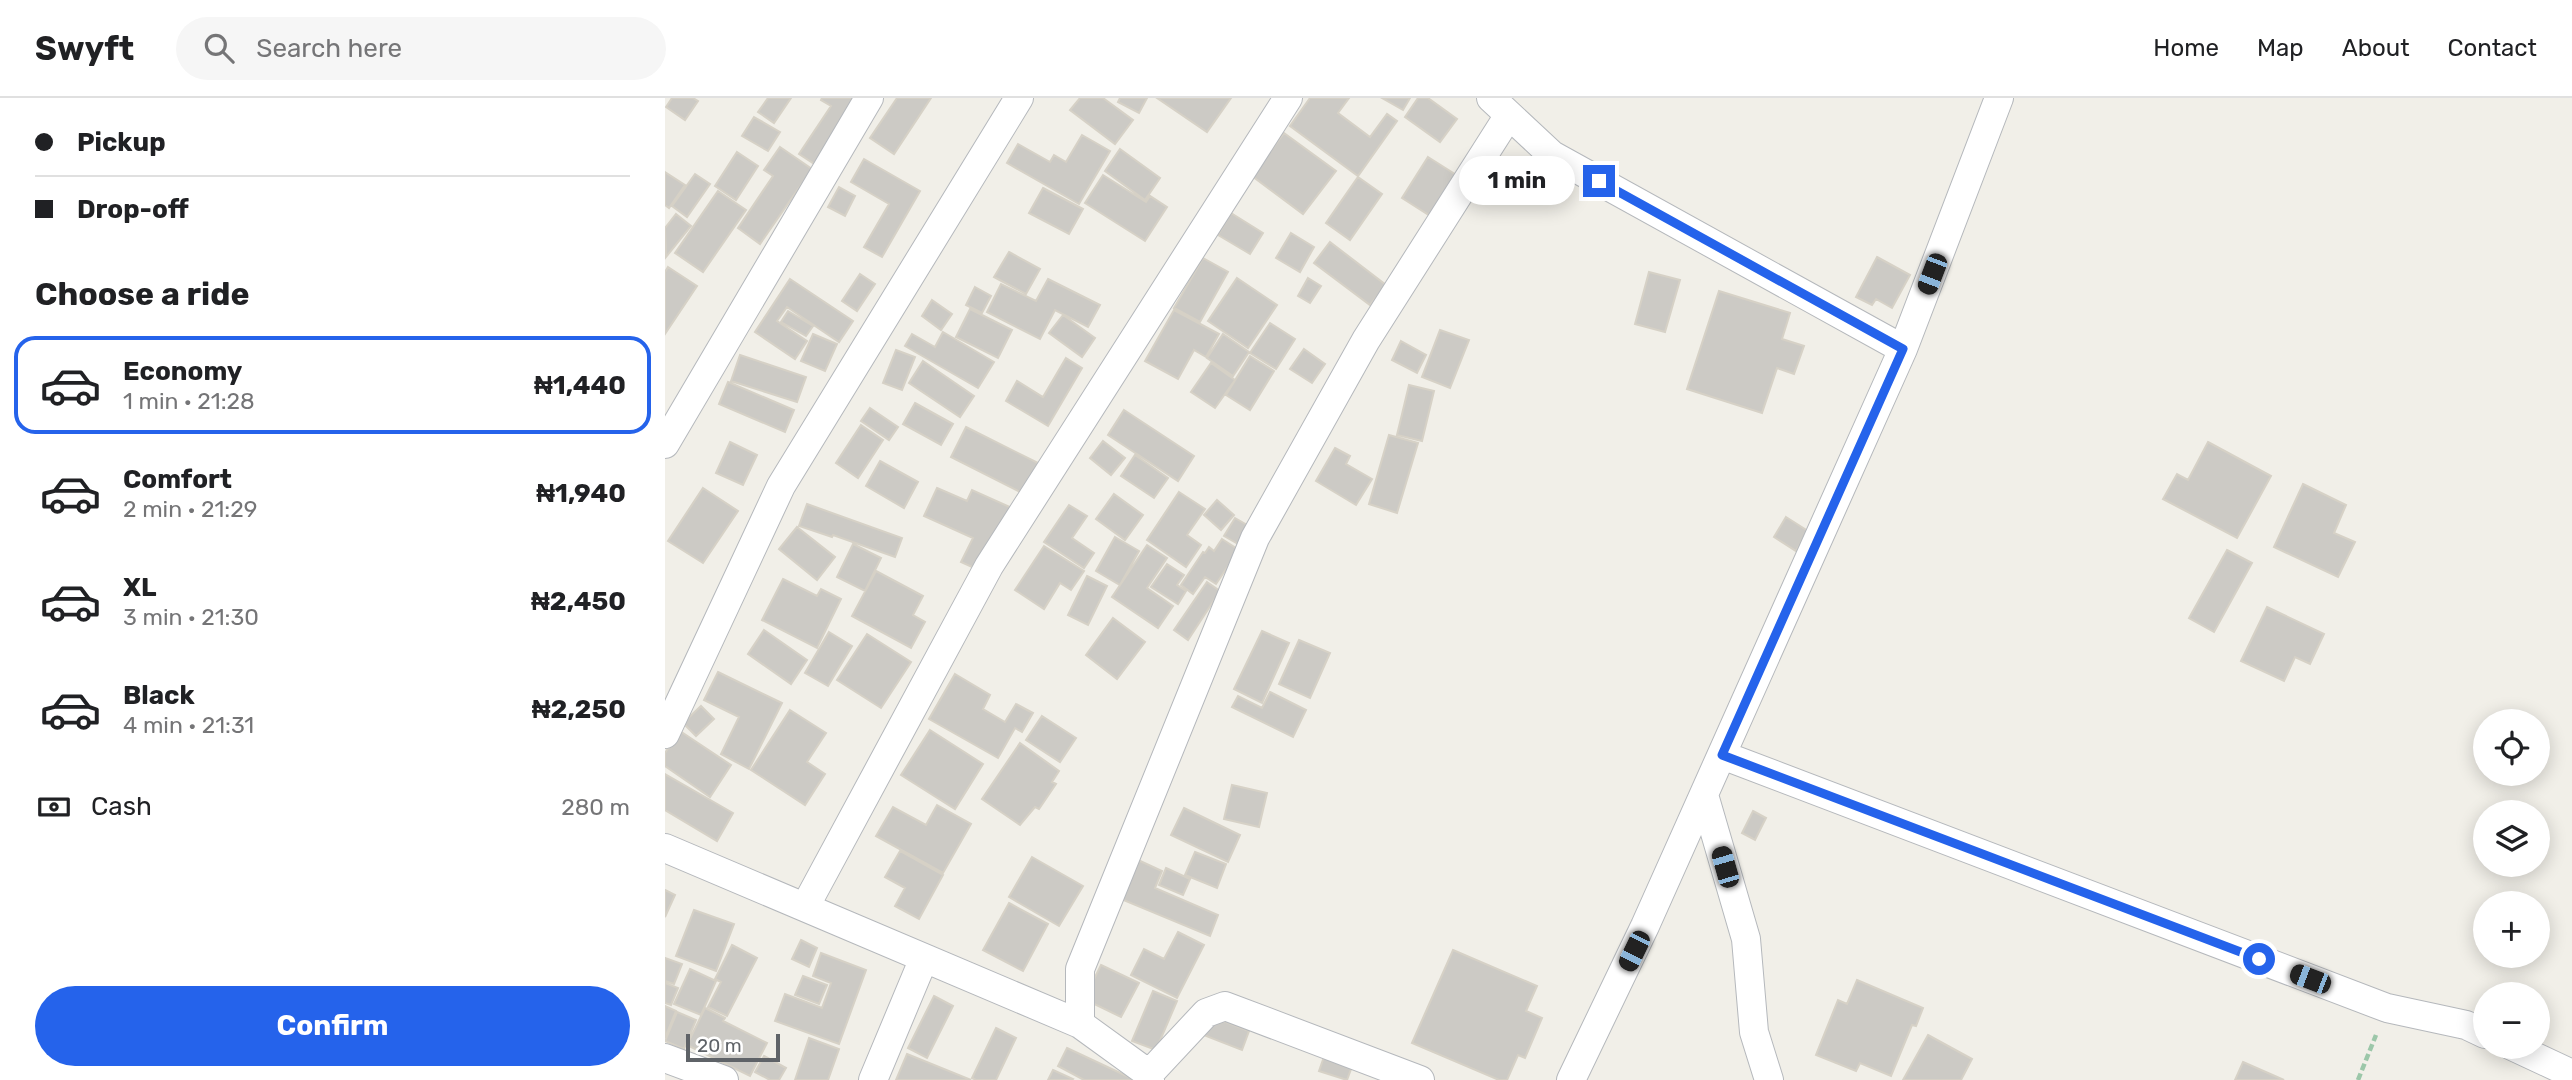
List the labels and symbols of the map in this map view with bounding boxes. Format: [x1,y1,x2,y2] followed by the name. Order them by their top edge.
[1459,156,1574,206] callout: 1 min
[1583,165,1615,197] route end
[1915,251,1950,297] car
[1710,844,1741,890] car
[1616,928,1653,974] car
[2243,943,2275,975] route start
[2287,962,2334,996] car
[686,1031,781,1063] scale bar

